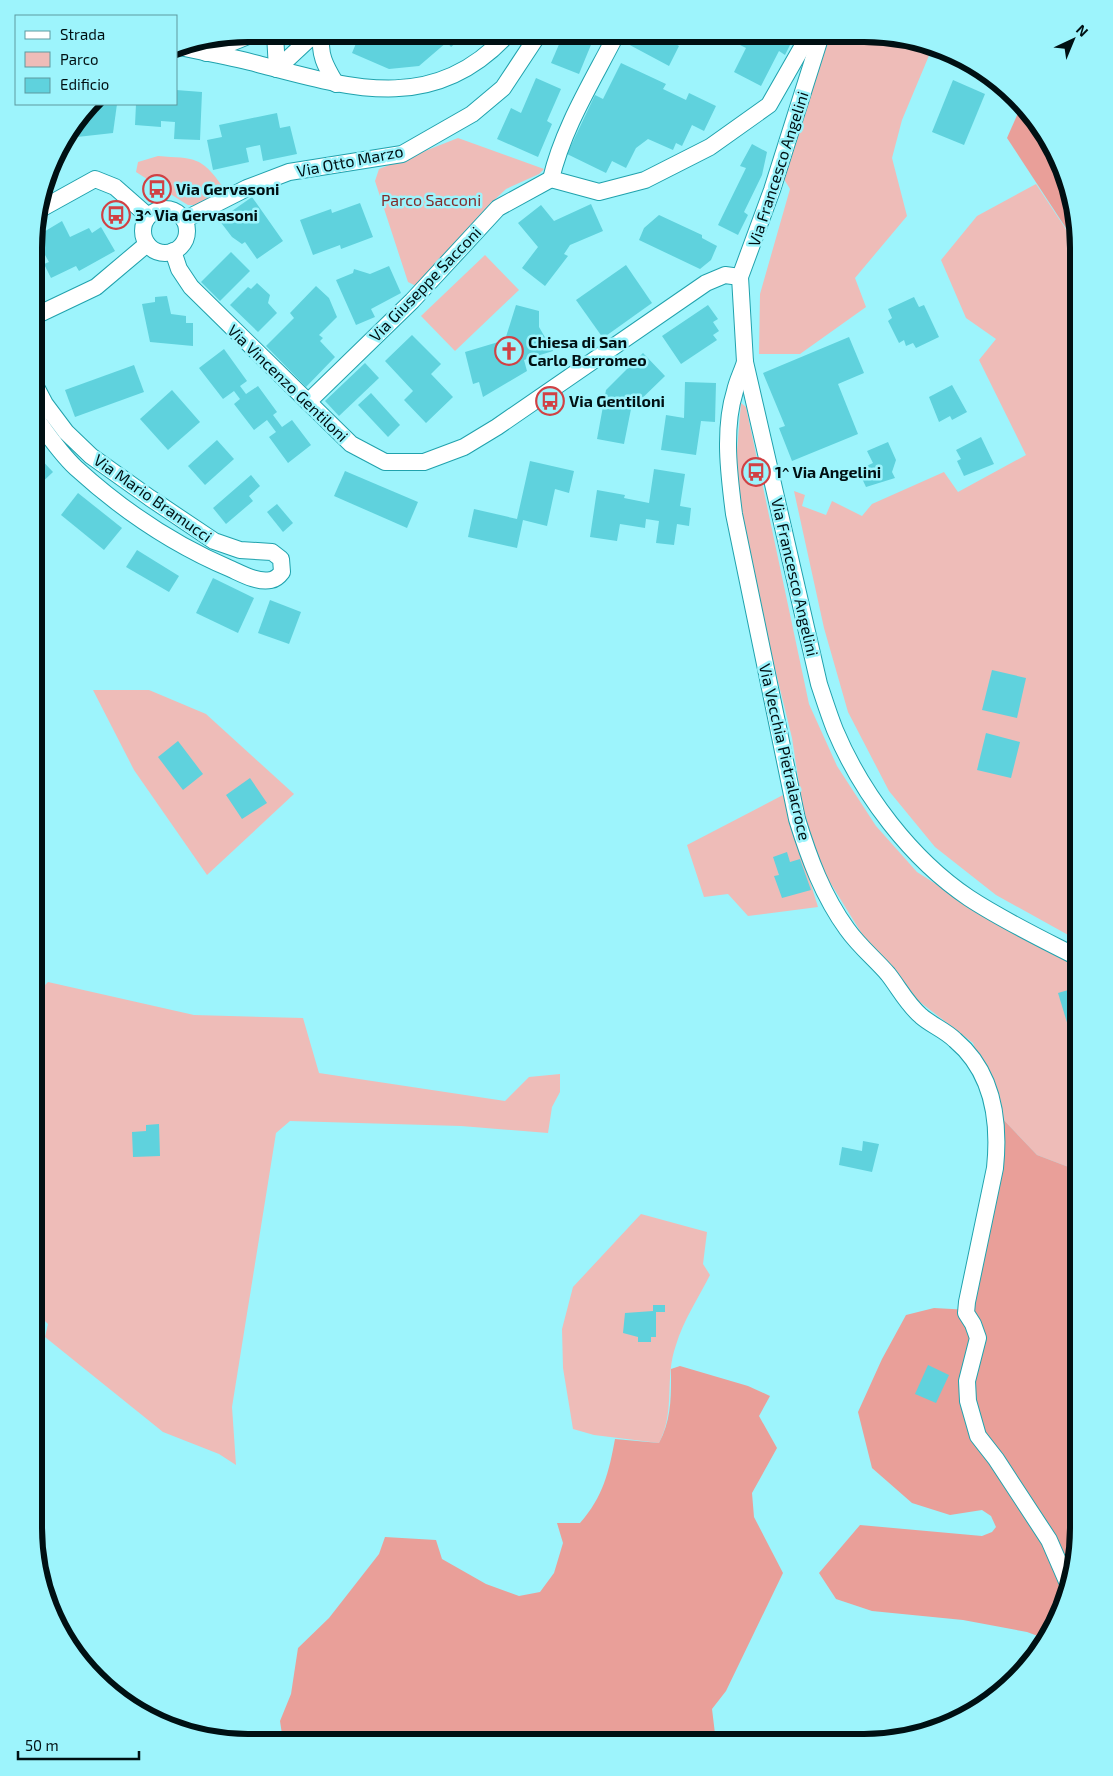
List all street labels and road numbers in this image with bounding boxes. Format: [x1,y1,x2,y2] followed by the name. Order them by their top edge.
[743,89,812,249] street label: Via Francesco Angelini
[295,141,405,180] street label: Via Otto Marzo
[365,222,484,345] street label: Via Giuseppe Sacconi
[224,320,353,445] street label: Via Vincenzo Gentiloni
[91,450,216,545] street label: Via Mario Bramucci
[768,496,823,658] street label: Via Francesco Angelini
[756,662,815,842] street label: Via Vecchia Pietralacroce

